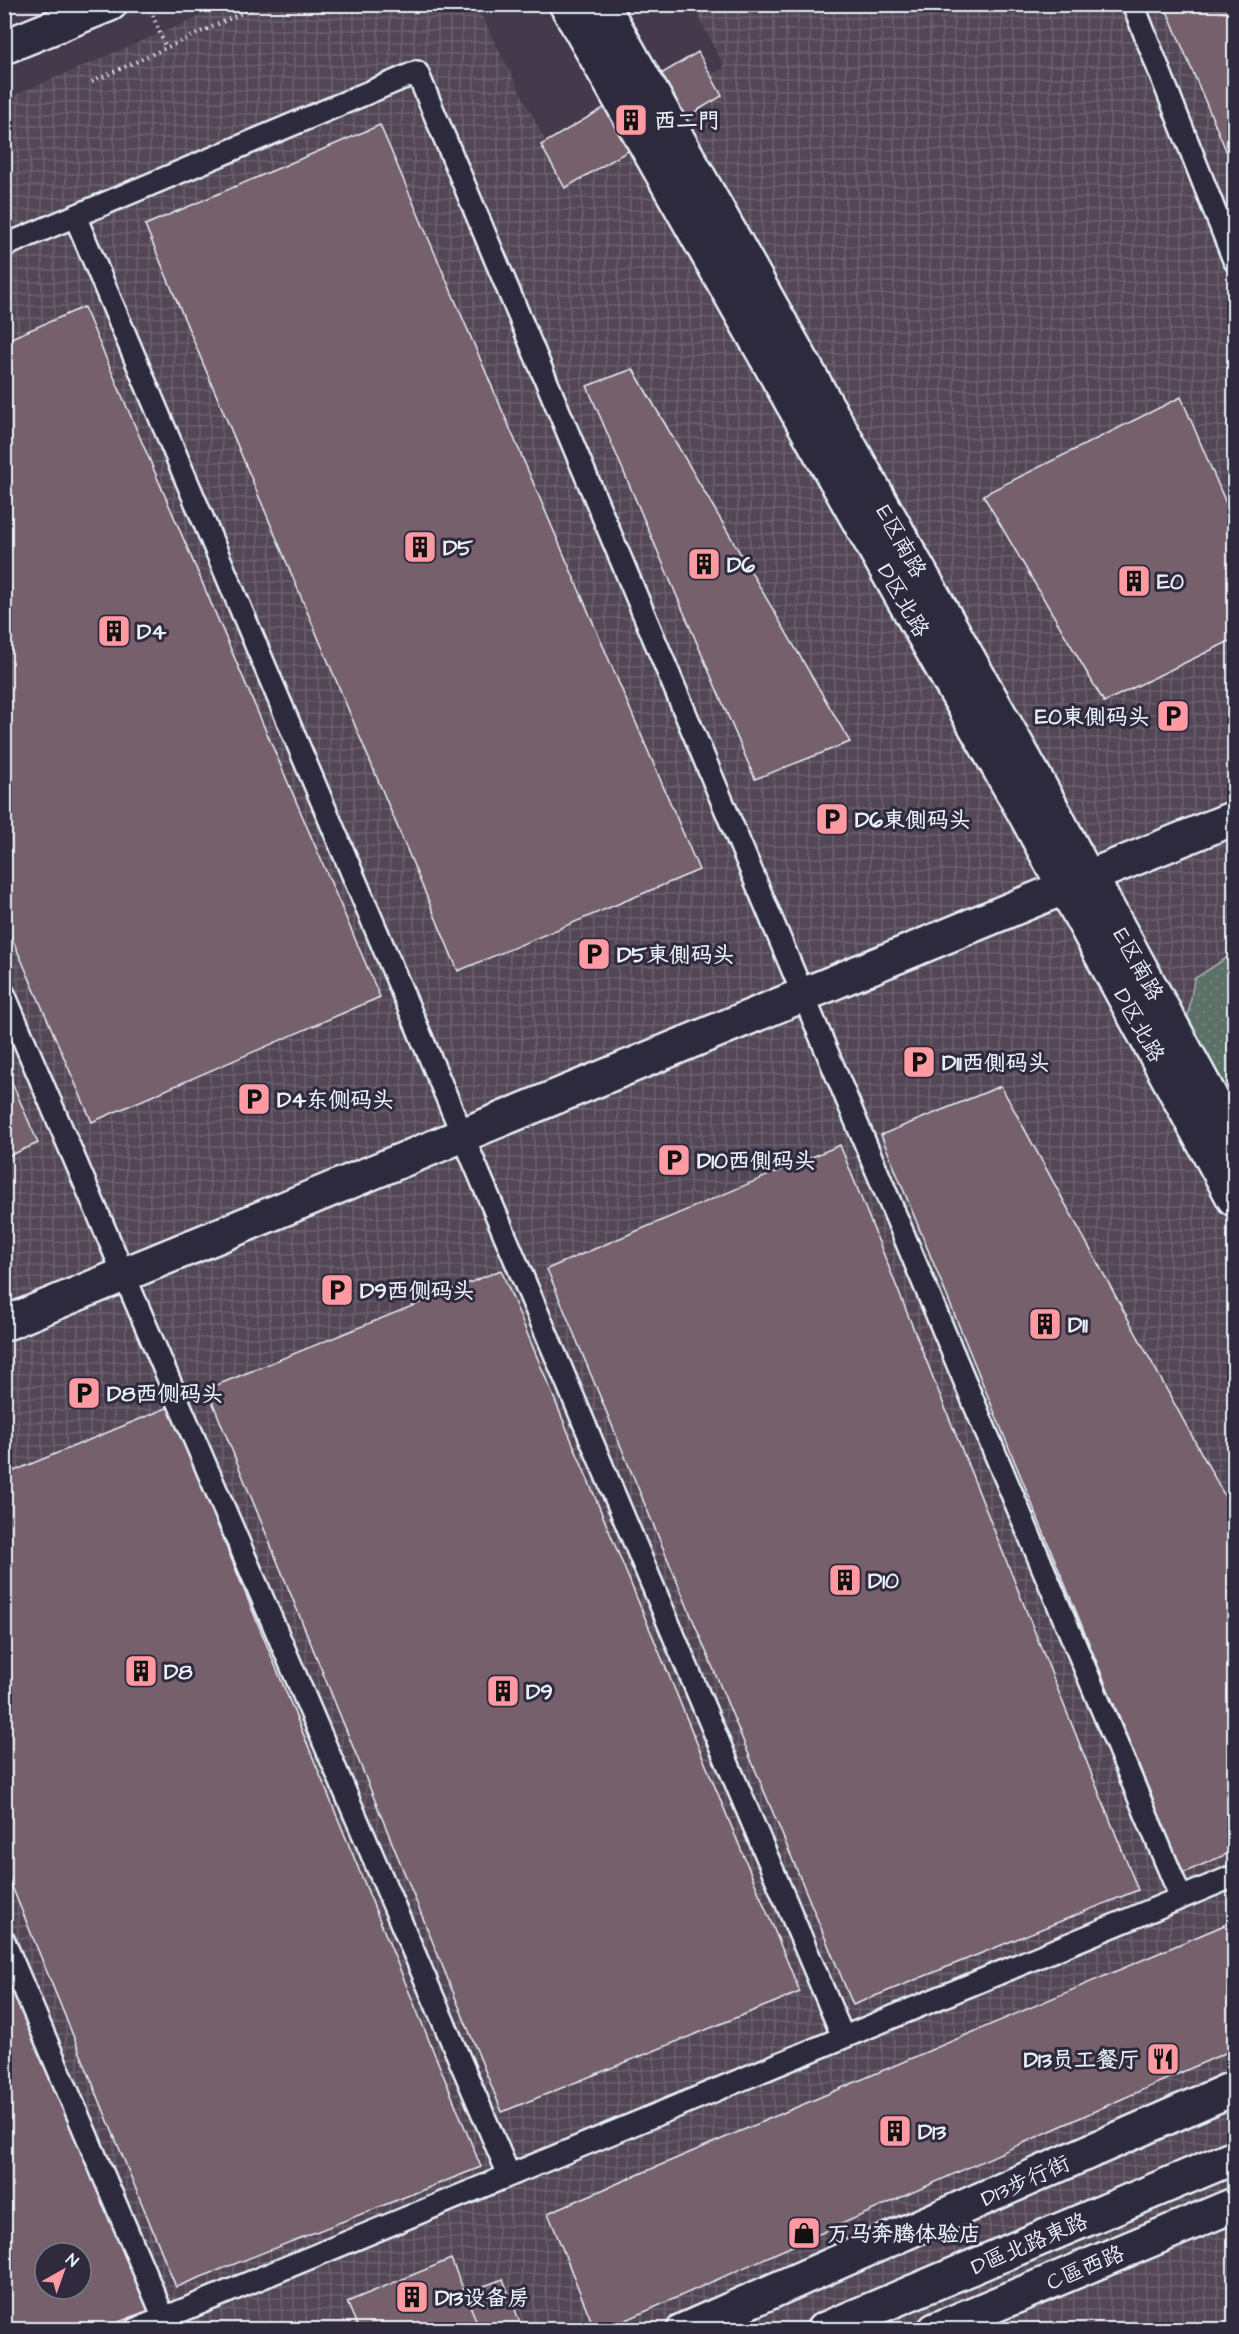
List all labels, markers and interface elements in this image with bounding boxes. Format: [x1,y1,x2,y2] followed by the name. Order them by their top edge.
[613,102,649,138] building icon: 西二門
[654,106,720,137] place label: 西二門
[868,500,933,584] street label: E区南路
[402,529,438,565] building icon: D5
[443,533,473,564] place label: D5
[686,546,722,582] building icon: D6
[727,550,755,581] place label: D6
[869,558,936,643] street label: D区北路
[1116,563,1152,599] building icon: E0
[1157,567,1184,598] place label: E0
[96,613,132,649] building icon: D4
[137,617,167,648] place label: D4
[1155,698,1191,734] parking icon: E0東側码头
[1035,702,1150,733] place label: E0東側码头
[814,801,850,837] parking icon: D6東側码头
[855,805,971,836] place label: D6東側码头
[1105,923,1170,1007] street label: E区南路
[576,936,612,972] parking icon: D5東側码头
[617,940,735,971] place label: D5東側码头
[1106,983,1172,1068] street label: D区北路
[901,1044,937,1080] parking icon: D11西側码头
[942,1048,1050,1079] place label: D11西側码头
[236,1081,272,1117] parking icon: D4东侧码头
[277,1085,394,1116] place label: D4东侧码头
[656,1142,692,1178] parking icon: D10西側码头
[697,1146,816,1177] place label: D10西側码头
[319,1272,355,1308] parking icon: D9西侧码头
[360,1276,475,1307] place label: D9西侧码头
[1027,1306,1063,1342] building icon: D11
[1068,1310,1088,1341] place label: D11
[66,1375,102,1411] parking icon: D8西侧码头
[107,1379,224,1410] place label: D8西侧码头
[827,1562,863,1598] building icon: D10
[868,1566,899,1597] place label: D10
[123,1653,159,1689] building icon: D8
[164,1657,193,1688] place label: D8
[485,1673,521,1709] building icon: D9
[526,1677,553,1708] place label: D9
[1145,2041,1181,2077] restaurant icon: D13员工餐厅
[1024,2045,1140,2076] place label: D13员工餐厅
[877,2113,913,2149] building icon: D13
[918,2117,947,2148] place label: D13
[976,2148,1075,2215] street label: D13步行街
[966,2206,1093,2283] street label: D區北路東路
[786,2215,822,2251] shop icon: 万马奔腾体验店
[827,2219,981,2250] place label: 万马奔腾体验店
[1042,2238,1129,2299] street label: C區西路
[33,2241,93,2301] north arrow
[61,2249,83,2272] text: N
[394,2279,430,2315] building icon: D13设备房
[435,2283,529,2314] place label: D13设备房

